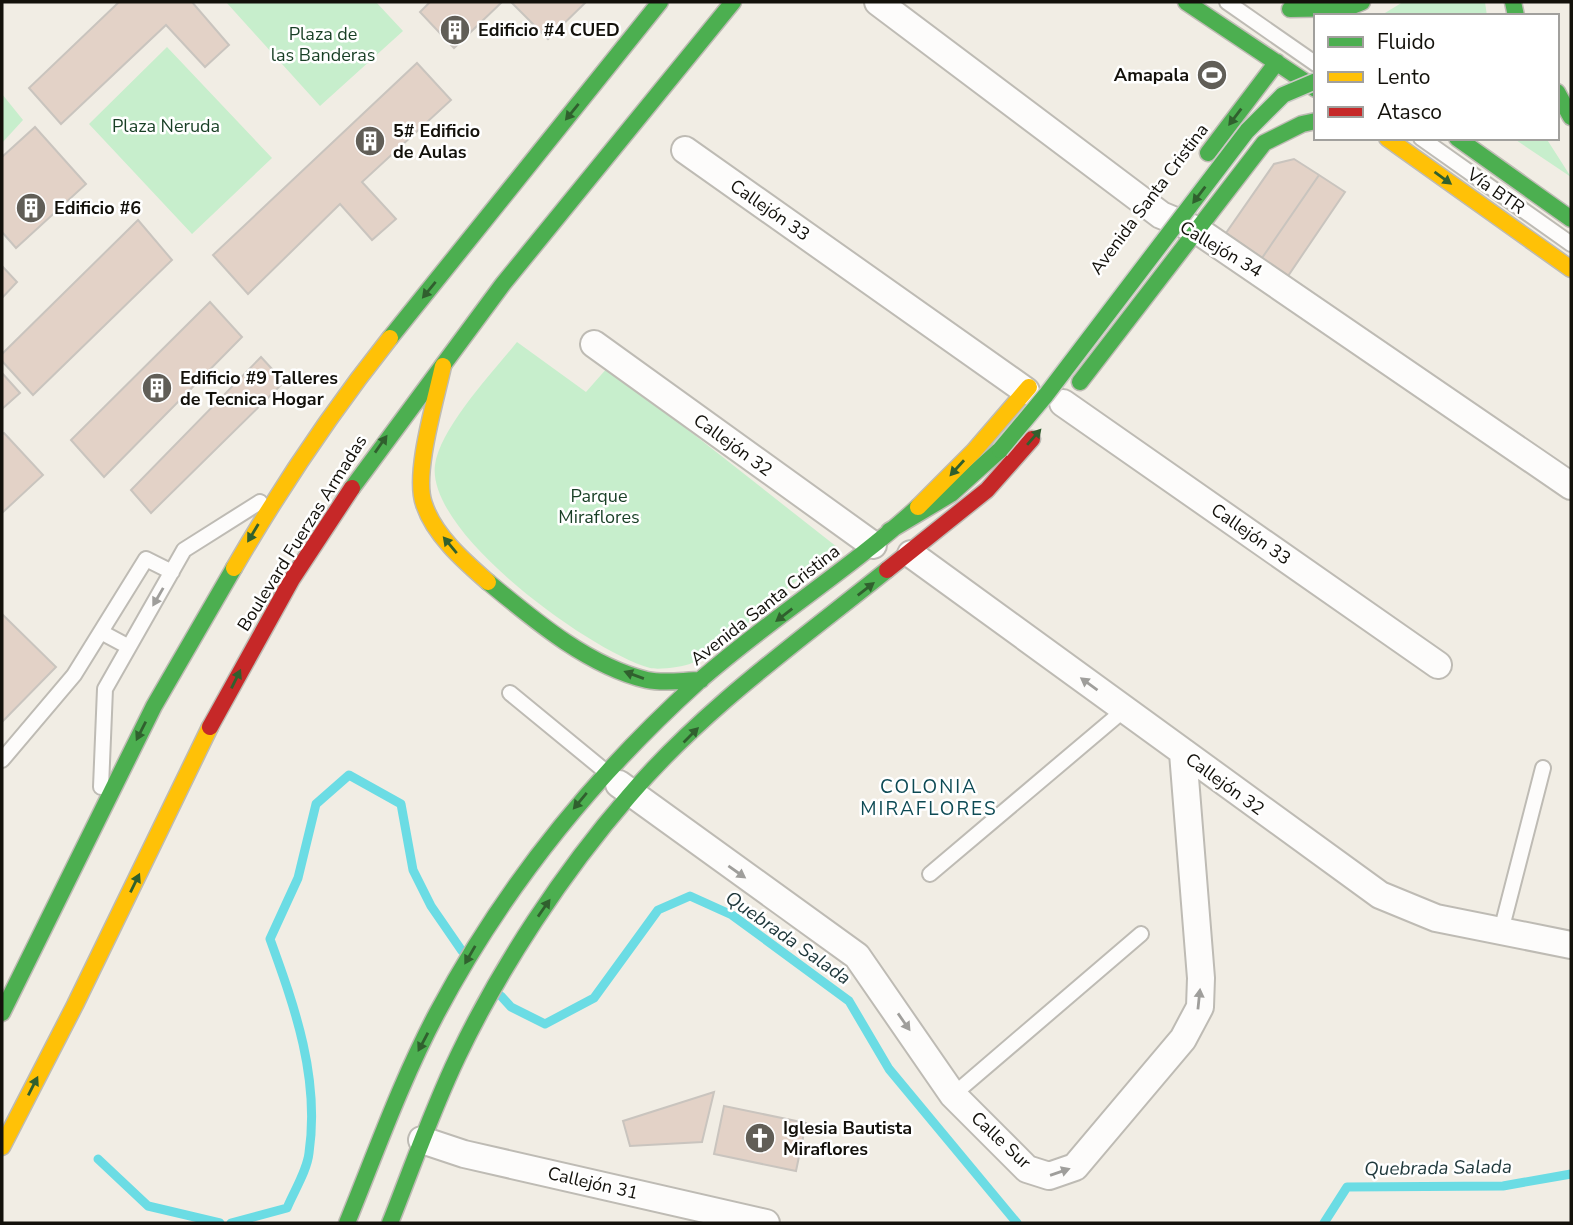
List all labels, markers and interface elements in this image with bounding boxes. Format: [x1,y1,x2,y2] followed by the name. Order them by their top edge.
[438,13,472,47] building icon: Edificio #4 CUED
[1314,14,1559,140] legend
[478,18,620,42] place label: Edificio #4 CUED
[271,22,375,67] park label: Plaza de las Banderas
[1377,28,1435,56] text: Fluido
[1195,58,1229,92] sports icon: Amapala
[1114,63,1189,87] place label: Amapala
[1377,63,1430,91] text: Lento
[1377,98,1442,126] text: Atasco
[564,103,579,121] one-way arrow
[1229,108,1243,126] one-way arrow
[112,114,220,138] park label: Plaza Neruda
[393,119,480,164] place label: 5# Edificio de Aulas
[1084,119,1214,279] street label: Avenida Santa Cristina
[353,124,387,158] building icon: 5# Edificio de Aulas
[1461,162,1530,220] street label: Vía BTR
[1434,171,1452,185] one-way arrow
[725,174,815,246] street label: Callejón 33
[1192,185,1206,204] one-way arrow
[14,191,48,225] building icon: Edificio #6
[54,196,141,220] place label: Edificio #6
[1175,215,1267,283] street label: Callejón 34
[422,280,437,298] one-way arrow
[180,366,338,411] place label: Edificio #9 Talleres de Tecnica Hogar
[140,371,174,405] building icon: Edificio #9 Talleres de Tecnica Hogar
[689,408,777,482] street label: Callejón 32
[1026,428,1042,446] one-way arrow
[232,430,372,636] street label: Boulevard Fuerzas Armadas
[374,435,388,453] one-way arrow
[950,459,966,476] one-way arrow
[558,484,640,529] park label: Parque Miraflores
[1206,498,1296,570] street label: Callejón 33
[247,524,259,543] one-way arrow
[442,536,458,554] one-way arrow
[685,539,845,671] street label: Avenida Santa Cristina
[856,582,874,597] one-way arrow
[152,587,164,607] one-way arrow
[776,607,794,622] one-way arrow
[230,669,241,689] one-way arrow
[623,669,644,680] one-way arrow
[1080,678,1098,692] one-way arrow
[135,721,147,741] one-way arrow
[682,727,699,743] one-way arrow
[1181,747,1269,821] street label: Callejón 32
[860,774,998,822] district label: COLONIA MIRAFLORES
[573,791,588,809] one-way arrow
[728,864,746,878] one-way arrow
[129,873,140,893] one-way arrow
[720,885,856,991] water label: Quebrada Salada
[537,899,551,917] one-way arrow
[464,946,476,965] one-way arrow
[1194,988,1205,1010] one-way arrow
[897,1013,911,1031] one-way arrow
[417,1032,429,1052] one-way arrow
[27,1076,38,1096] one-way arrow
[966,1106,1037,1174] street label: Calle Sur
[783,1116,912,1161] place label: Iglesia Bautista Miraflores
[743,1121,777,1155] church icon: Iglesia Bautista Miraflores
[1364,1154,1512,1182] water label: Quebrada Salada
[545,1161,641,1205] street label: Callejón 31
[1050,1166,1071,1177] one-way arrow

